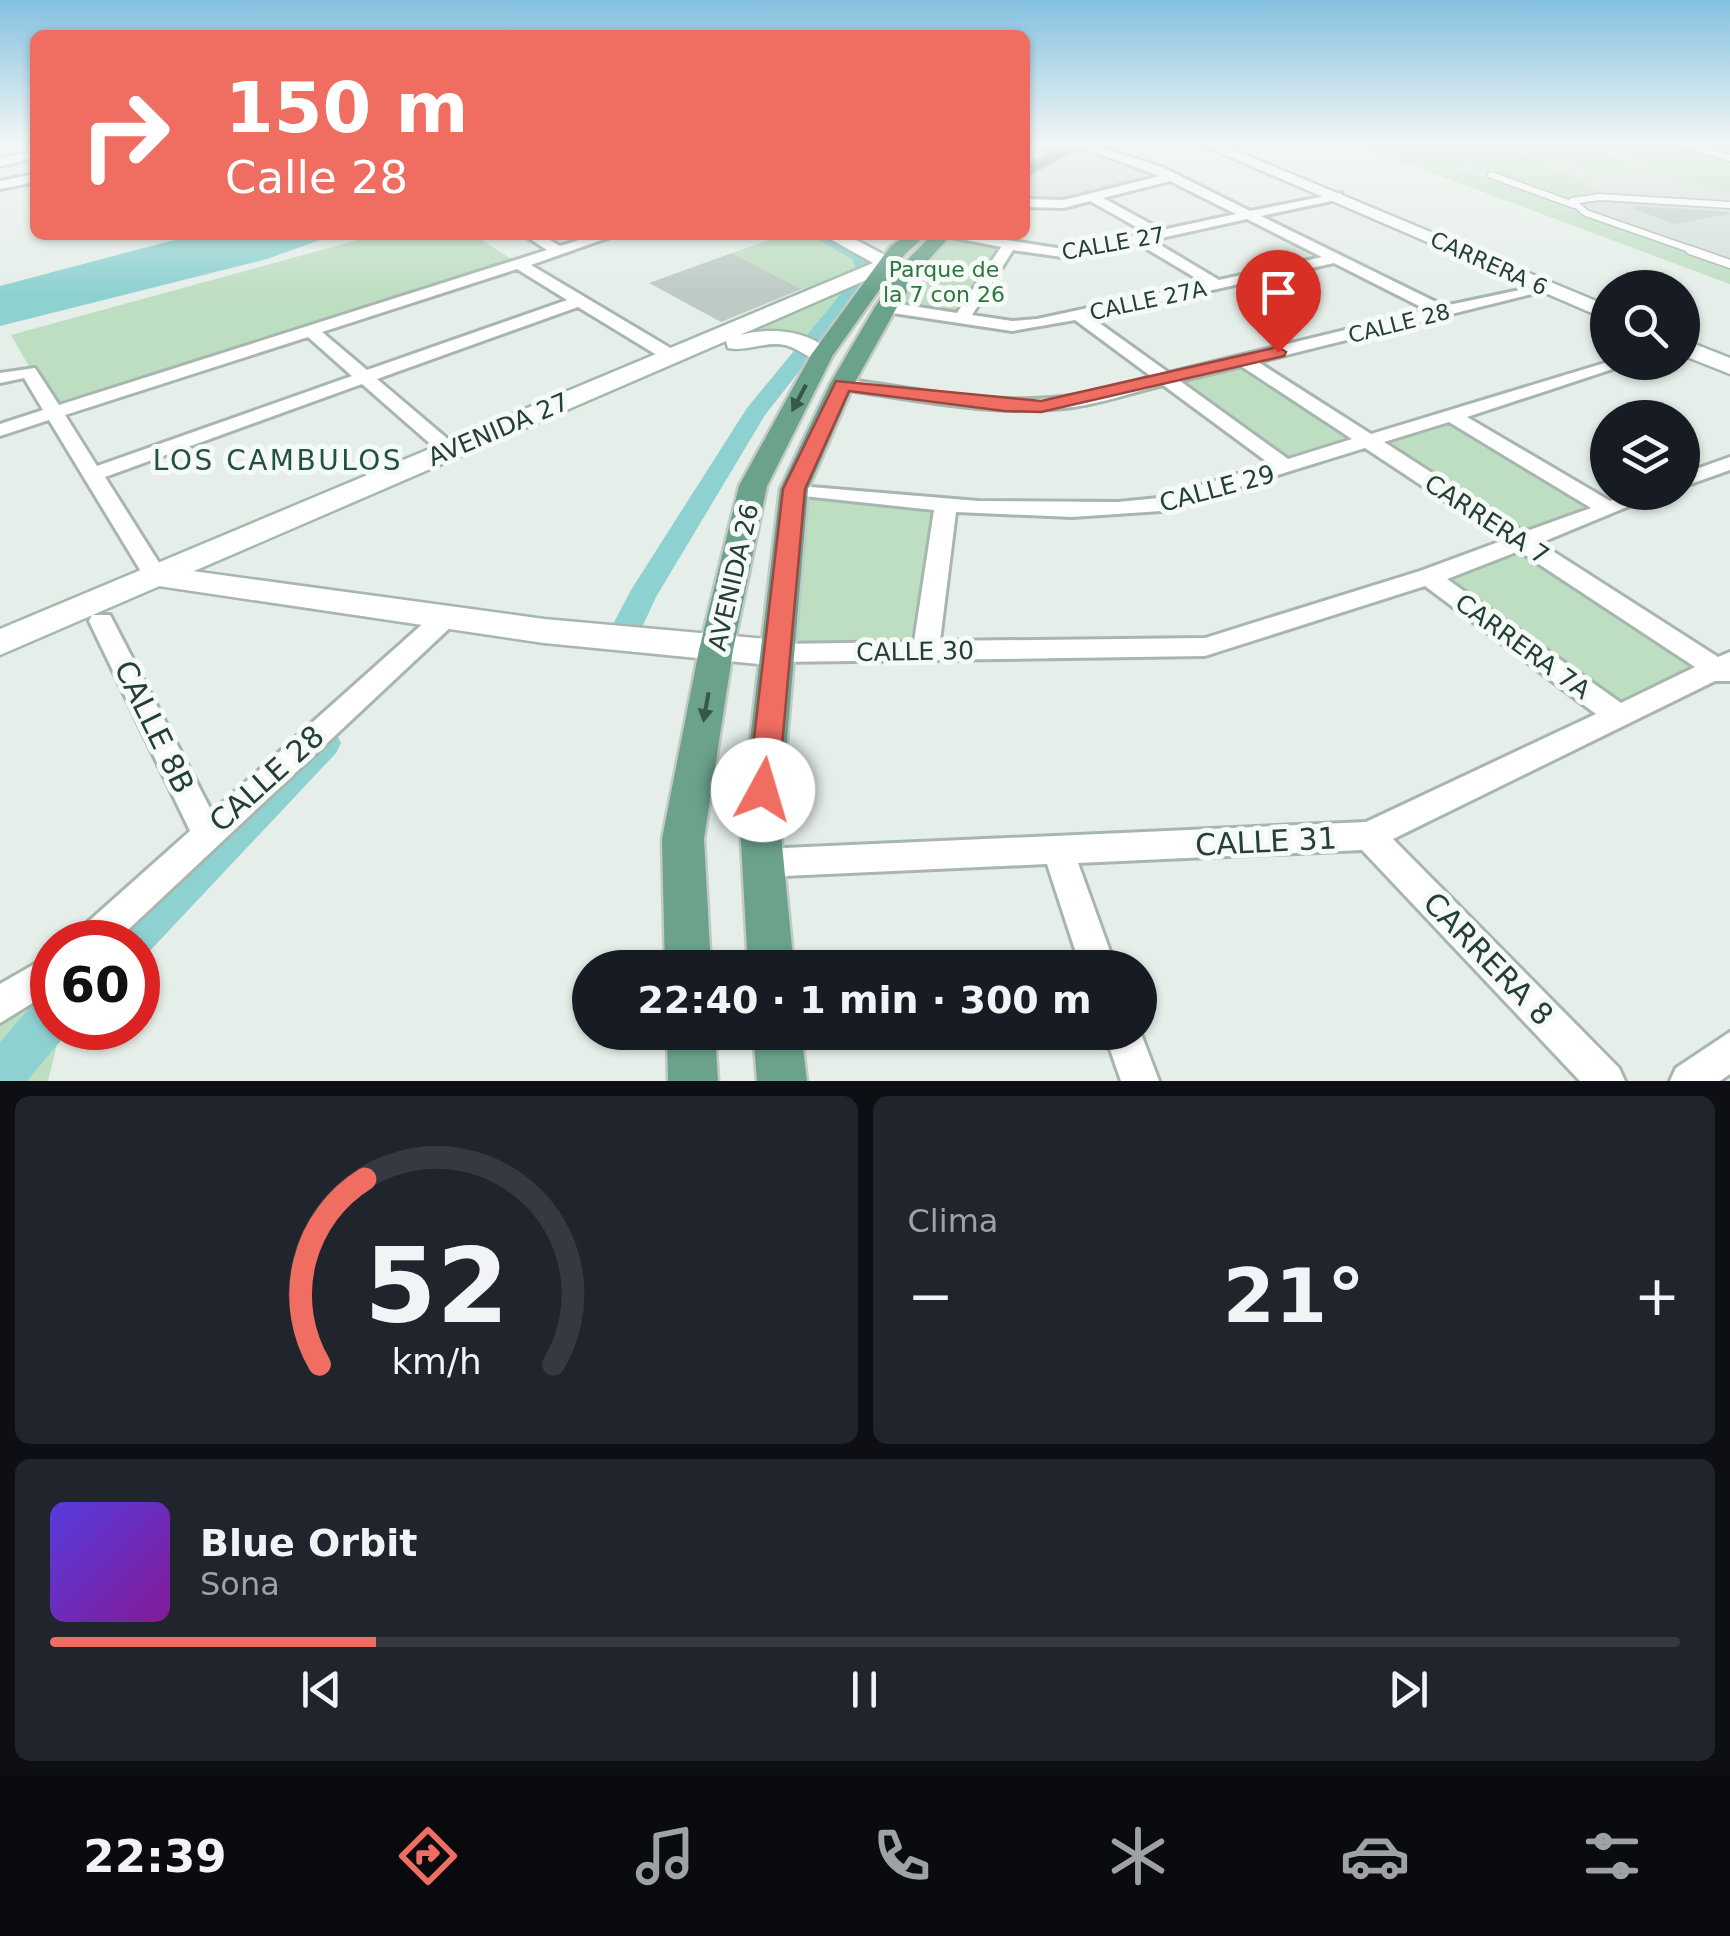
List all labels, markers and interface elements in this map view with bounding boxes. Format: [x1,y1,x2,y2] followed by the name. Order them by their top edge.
[225,67,468,149] text: 150 m
[60,70,190,200] icon: right
[225,151,408,204] text: Calle 28
[1060,222,1166,265] street label: CALLE 27
[1426,227,1551,300] street label: CARRERA 6
[1236,250,1321,353] pin
[883,257,1005,307] park label: Parque de la 7 con 26
[1251,265,1306,320] icon: arrive
[1590,270,1700,510] map controls
[1590,270,1700,380] button: search
[1087,276,1209,325] street label: CALLE 27A
[1346,299,1453,348] street label: CALLE 28
[791,384,808,413] one-way arrow
[423,387,573,472] street label: AVENIDA 27
[1590,400,1700,510] button: layers
[153,444,403,477] district label: LOS CAMBULOS
[1156,459,1278,518] street label: CALLE 29
[1419,468,1554,570] street label: CARRERA 7
[702,501,765,654] street label: AVENIDA 26
[1450,588,1596,705] street label: CARRERA 7A
[856,636,974,667] street label: CALLE 30
[107,655,202,799] street label: CALLE 8B
[698,692,713,723] one-way arrow
[202,718,331,839] street label: CALLE 28
[711,738,815,842] position arrow
[1194,820,1338,863] street label: CALLE 31
[1416,885,1560,1032] street label: CARRERA 8
[30,920,160,1050] speed limit sign: 60
[637,978,1092,1022] text: 22:40 · 1 min · 300 m
[908,1202,998,1240] text: Clima
[364,1225,509,1347] text: 52
[1223,1252,1365,1340] text: 21°
[908,1264,954,1328] text: −
[1634,1264,1680,1328] text: +
[391,1341,481,1382] text: km/h
[200,1521,417,1565] text: Blue Orbit
[200,1565,280,1603] text: Sona
[294,1662,349,1717] icon: previous
[837,1662,892,1717] icon: pause
[1381,1662,1436,1717] icon: next
[393,1821,463,1891] icon: directions
[630,1821,700,1891] icon: music
[867,1821,937,1891] icon: phone
[1103,1821,1173,1891] icon: climate
[1340,1821,1410,1891] icon: car
[1577,1821,1647,1891] icon: filters
[83,1830,227,1883] text: 22:39

